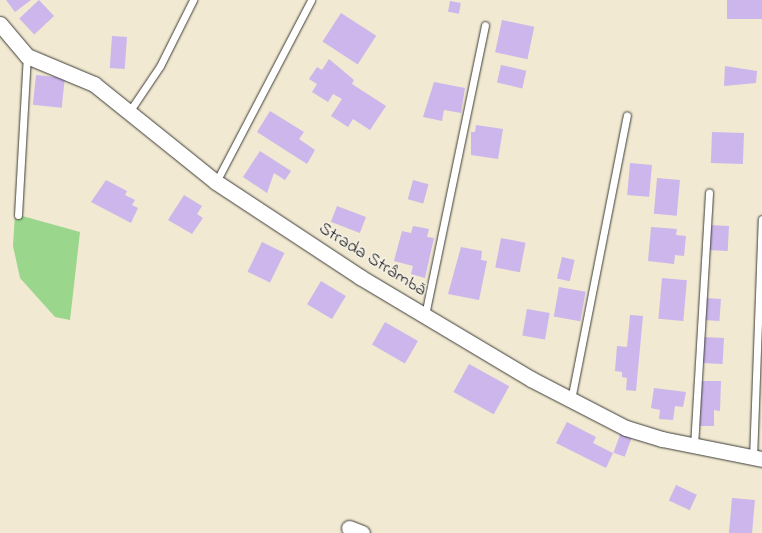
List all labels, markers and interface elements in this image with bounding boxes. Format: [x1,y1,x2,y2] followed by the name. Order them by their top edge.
[314,218,430,302] street label: Strada Strâmbă

